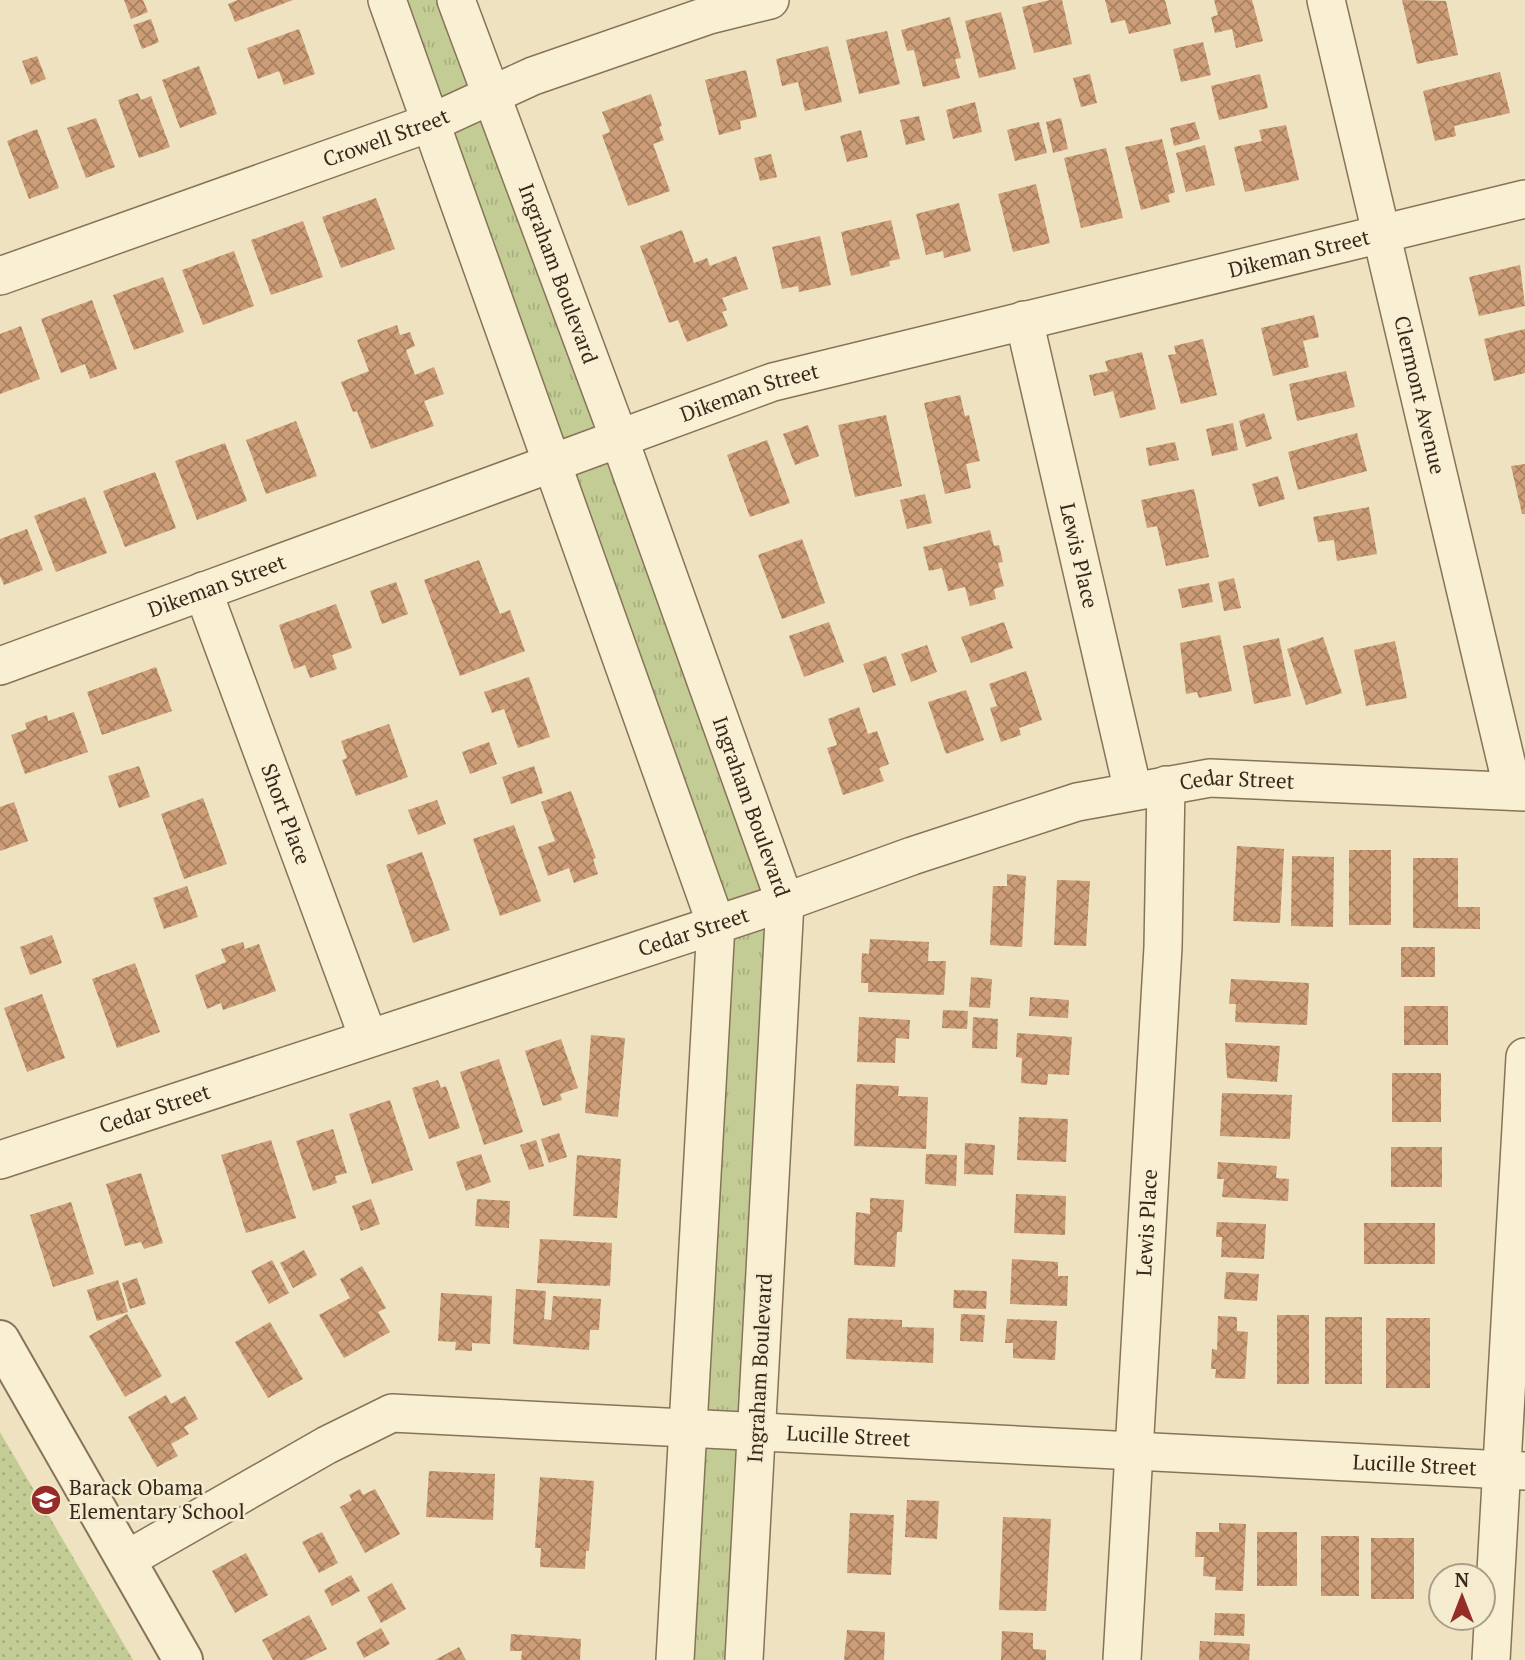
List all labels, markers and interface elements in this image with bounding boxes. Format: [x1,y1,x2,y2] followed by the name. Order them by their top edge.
[319,101,454,173] street label: Crowell Street
[513,179,605,368] street label: Ingraham Boulevard
[1225,222,1373,284] street label: Dikeman Street
[1388,313,1453,477] street label: Clermont Avenue
[676,356,822,428] street label: Dikeman Street
[1054,500,1105,611] street label: Lewis Place
[144,547,289,624] street label: Dikeman Street
[707,712,797,901] street label: Ingraham Boulevard
[255,759,318,868] street label: Short Place
[1177,762,1295,796] street label: Cedar Street
[634,900,752,962] street label: Cedar Street
[95,1077,214,1139] street label: Cedar Street
[1129,1168,1163,1277] street label: Lewis Place
[740,1272,778,1463] street label: Ingraham Boulevard
[786,1418,911,1453] street label: Lucille Street
[1352,1447,1478,1482] street label: Lucille Street
[69,1473,245,1525] place label: Barack Obama Elementary School
[29,1483,63,1517] school or university icon: Barack Obama Elementary School
[1427,1562,1497,1632] north arrow
[1455,1567,1470,1592] text: N

